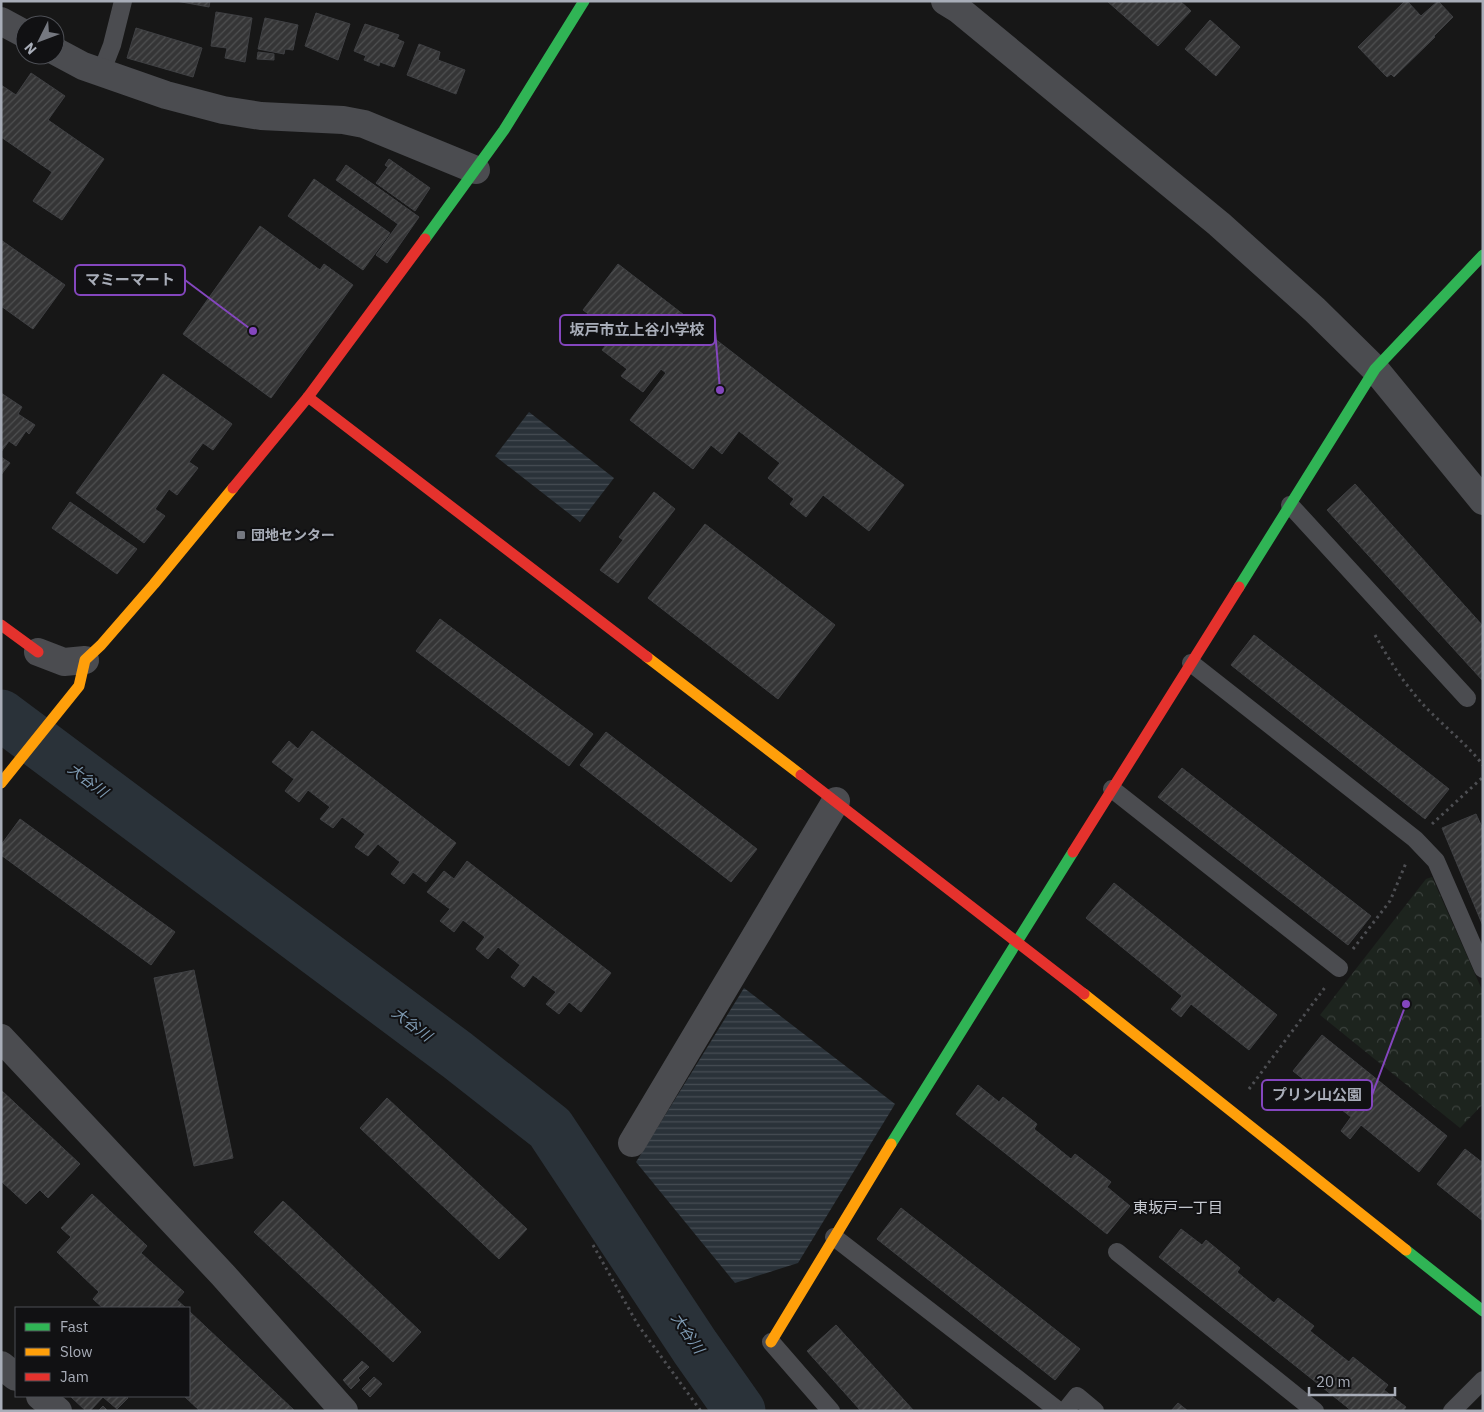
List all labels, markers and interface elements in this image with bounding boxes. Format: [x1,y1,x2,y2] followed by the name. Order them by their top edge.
[15,15,65,65] north arrow
[20,39,40,58] text: N
[75,265,185,295] callout: マミーマート
[85,270,175,289] text: マミーマート
[560,315,715,345] callout: 坂戸市立上谷小学校
[569,320,705,339] text: 坂戸市立上谷小学校
[251,526,335,544] place label: 団地センター
[235,529,247,541] marker: 団地センター
[64,759,113,802] water label: 大谷川
[388,1003,437,1046] water label: 大谷川
[1262,1080,1372,1110] callout: プリン山公園
[1272,1085,1362,1104] text: プリン山公園
[1133,1198,1223,1217] district label: 東坂戸一丁目
[15,1307,190,1397] legend
[668,1309,710,1359] water label: 大谷川
[60,1317,88,1336] text: Fast
[60,1342,93,1361] text: Slow
[1309,1364,1395,1396] scale bar
[60,1367,89,1386] text: Jam
[1316,1372,1351,1391] text: 20 m

